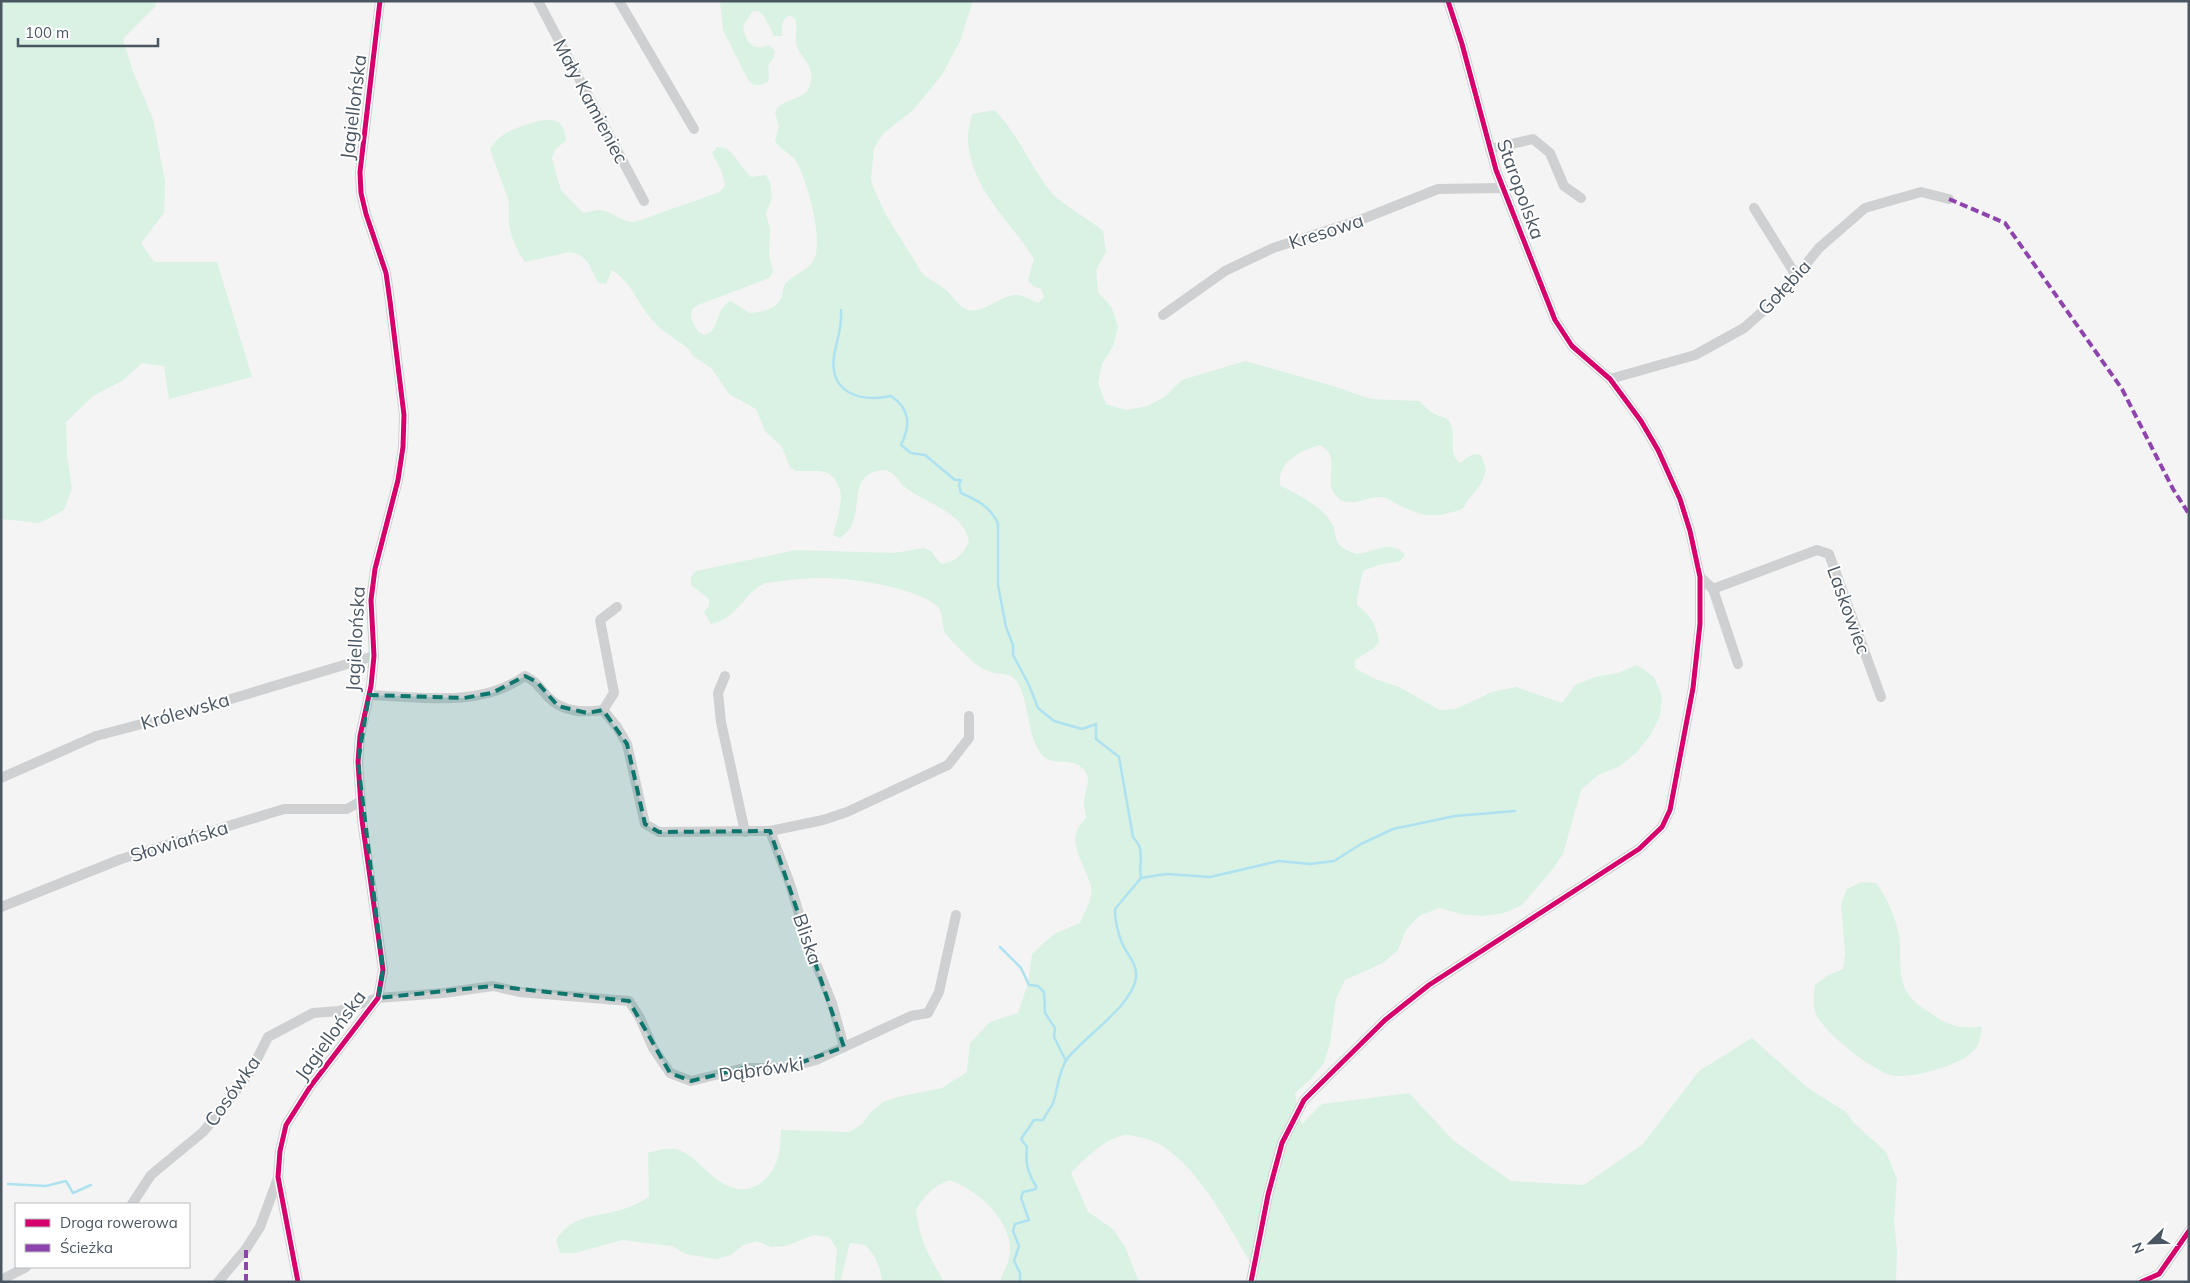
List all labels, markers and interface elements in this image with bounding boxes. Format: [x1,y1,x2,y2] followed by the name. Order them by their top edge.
[18,15,158,47] scale bar
[25,23,69,42] text: 100 m
[548,35,634,167] street label: Mały Kamieniec
[335,53,371,161] street label: Jagiellońska
[1492,136,1550,242] street label: Staropolska
[1286,208,1366,254] street label: Kresowa
[1752,254,1816,320] street label: Gołębia
[1822,563,1876,657] street label: Laskowiec
[340,586,370,692] street label: Jagiellońska
[138,687,232,735] street label: Królewska
[127,815,231,867] street label: Słowiańska
[788,910,828,968] street label: Bliska
[289,985,371,1085] street label: Jagiellońska
[199,1051,265,1131] street label: Cosówka
[717,1051,805,1087] street label: Dąbrówki
[15,1203,190,1268] legend
[60,1213,178,1232] text: Droga rowerowa
[2125,1218,2175,1268] north arrow
[60,1238,113,1257] text: Ścieżka
[2128,1240,2148,1256] text: N

